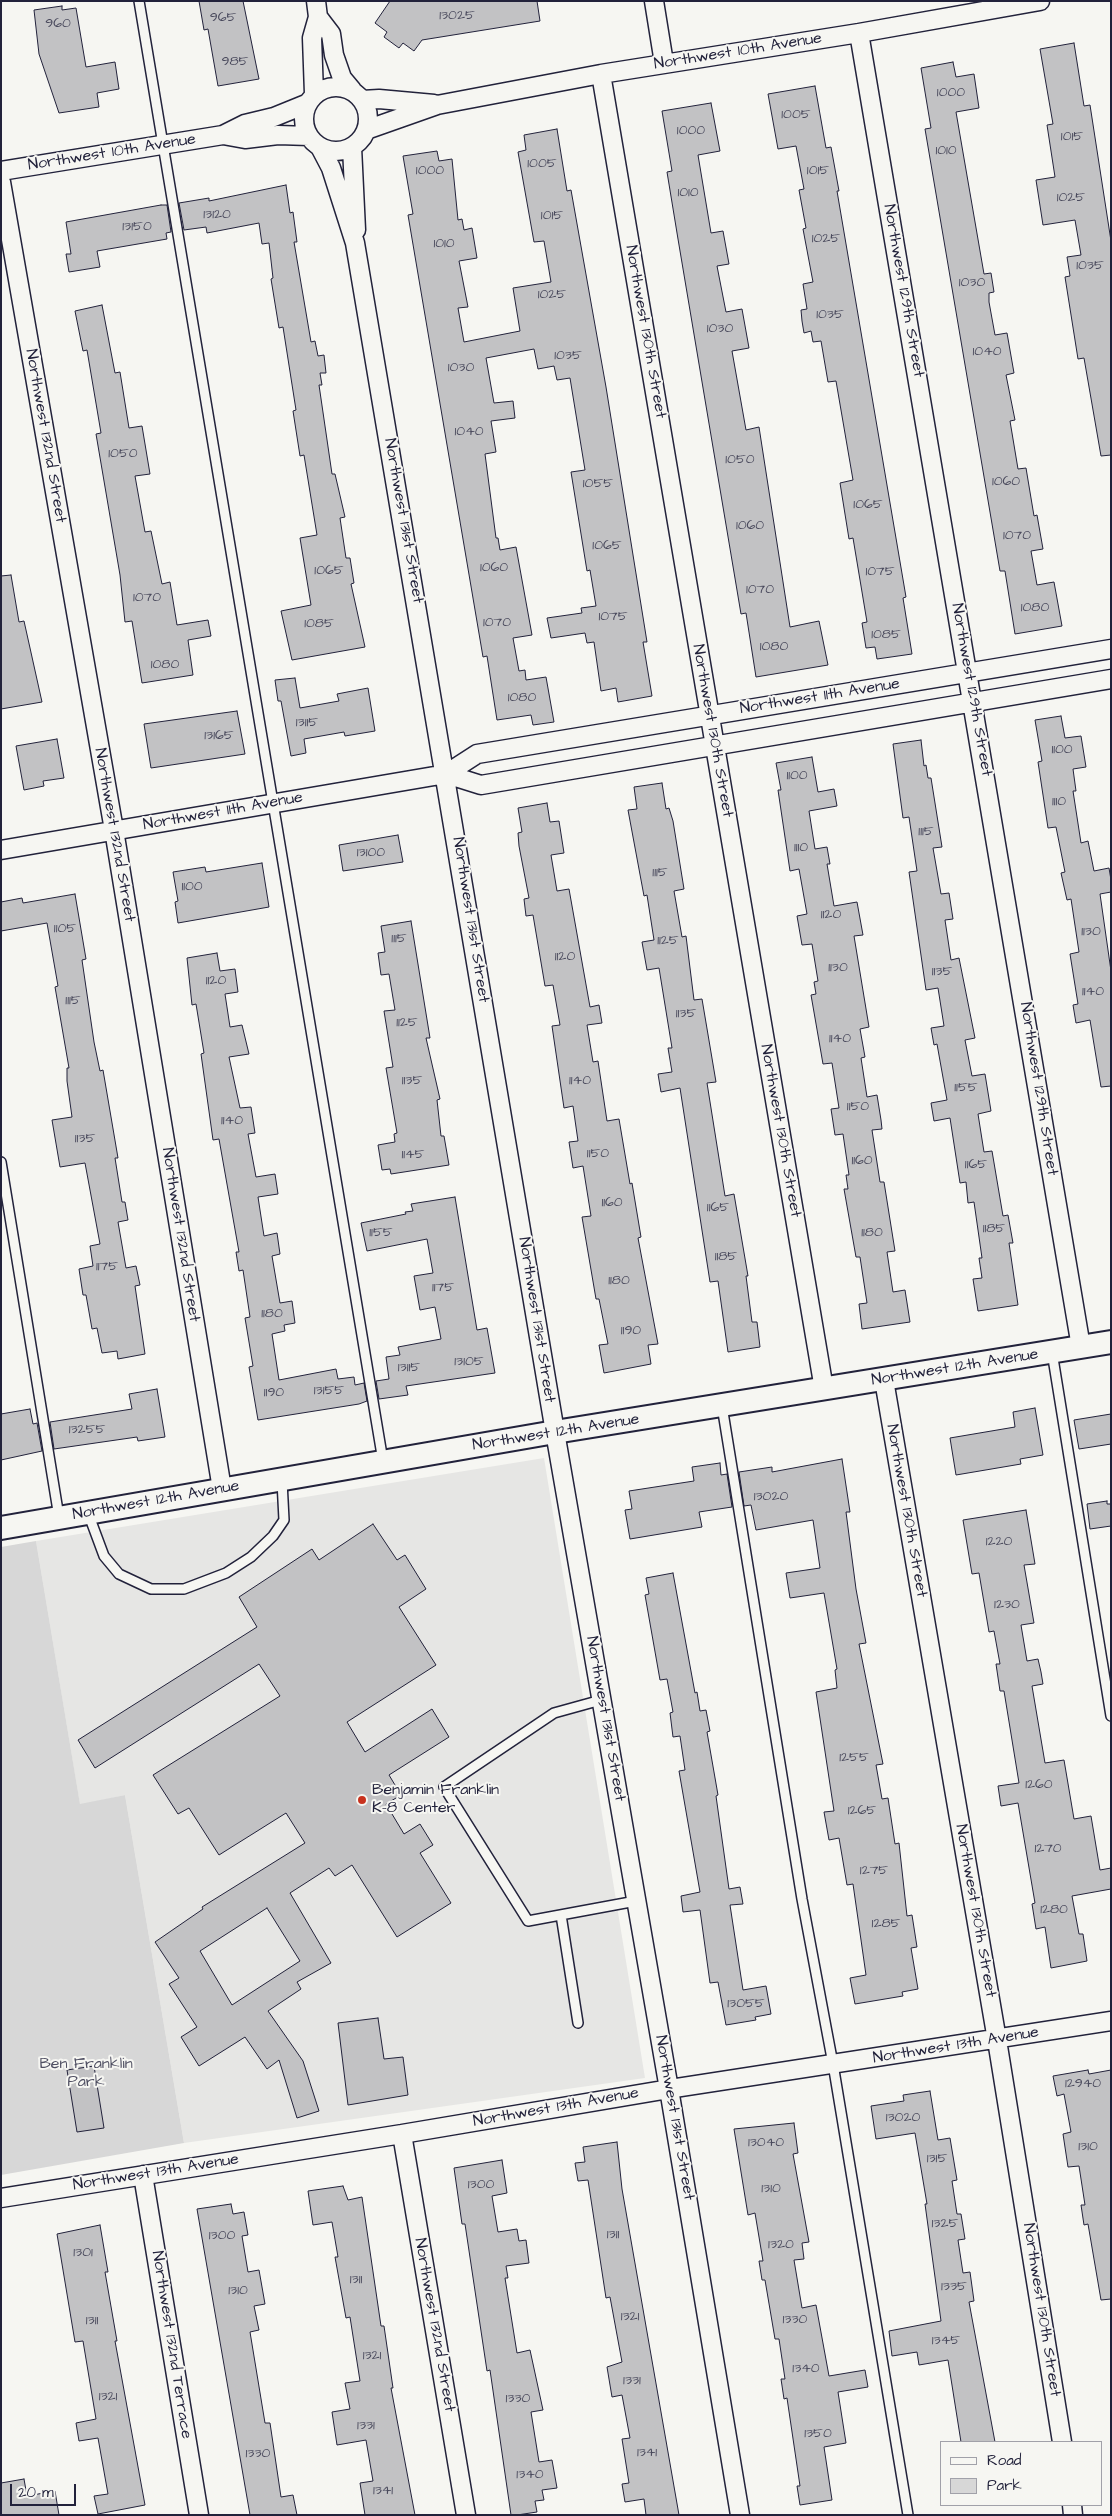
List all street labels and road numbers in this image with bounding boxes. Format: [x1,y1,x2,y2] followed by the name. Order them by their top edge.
[653,29,823,75] street label: Northwest 10th Avenue
[27,130,197,176] street label: Northwest 10th Avenue
[878,203,928,379] street label: Northwest 129th Street
[620,244,670,420] street label: Northwest 130th Street
[20,348,70,524] street label: Northwest 132nd Street
[379,437,427,605] street label: Northwest 131st Street
[946,602,996,778] street label: Northwest 129th Street
[687,643,737,819] street label: Northwest 130th Street
[739,675,901,719] street label: Northwest 11th Avenue
[89,747,139,923] street label: Northwest 132nd Street
[142,789,304,835] street label: Northwest 11th Avenue
[447,836,493,1004] street label: Northwest 131st Street
[1015,1001,1061,1177] street label: Northwest 129th Street
[755,1043,805,1219] street label: Northwest 130th Street
[157,1147,203,1323] street label: Northwest 132nd Street
[513,1236,559,1404] street label: Northwest 131st Street
[870,1345,1040,1391] street label: Northwest 12th Avenue
[471,1410,641,1456] street label: Northwest 12th Avenue
[881,1423,931,1599] street label: Northwest 130th Street
[71,1477,241,1525] street label: Northwest 12th Avenue
[581,1635,629,1803] street label: Northwest 131st Street
[950,1823,1000,1999] street label: Northwest 130th Street
[872,2023,1040,2069] street label: Northwest 13th Avenue
[650,2034,698,2202] street label: Northwest 131st Street
[472,2084,640,2132] street label: Northwest 13th Avenue
[72,2150,240,2196] street label: Northwest 13th Avenue
[1018,2222,1064,2398] street label: Northwest 130th Street
[409,2237,459,2413] street label: Northwest 132nd Street
[147,2250,195,2440] street label: Northwest 132nd Terrace

